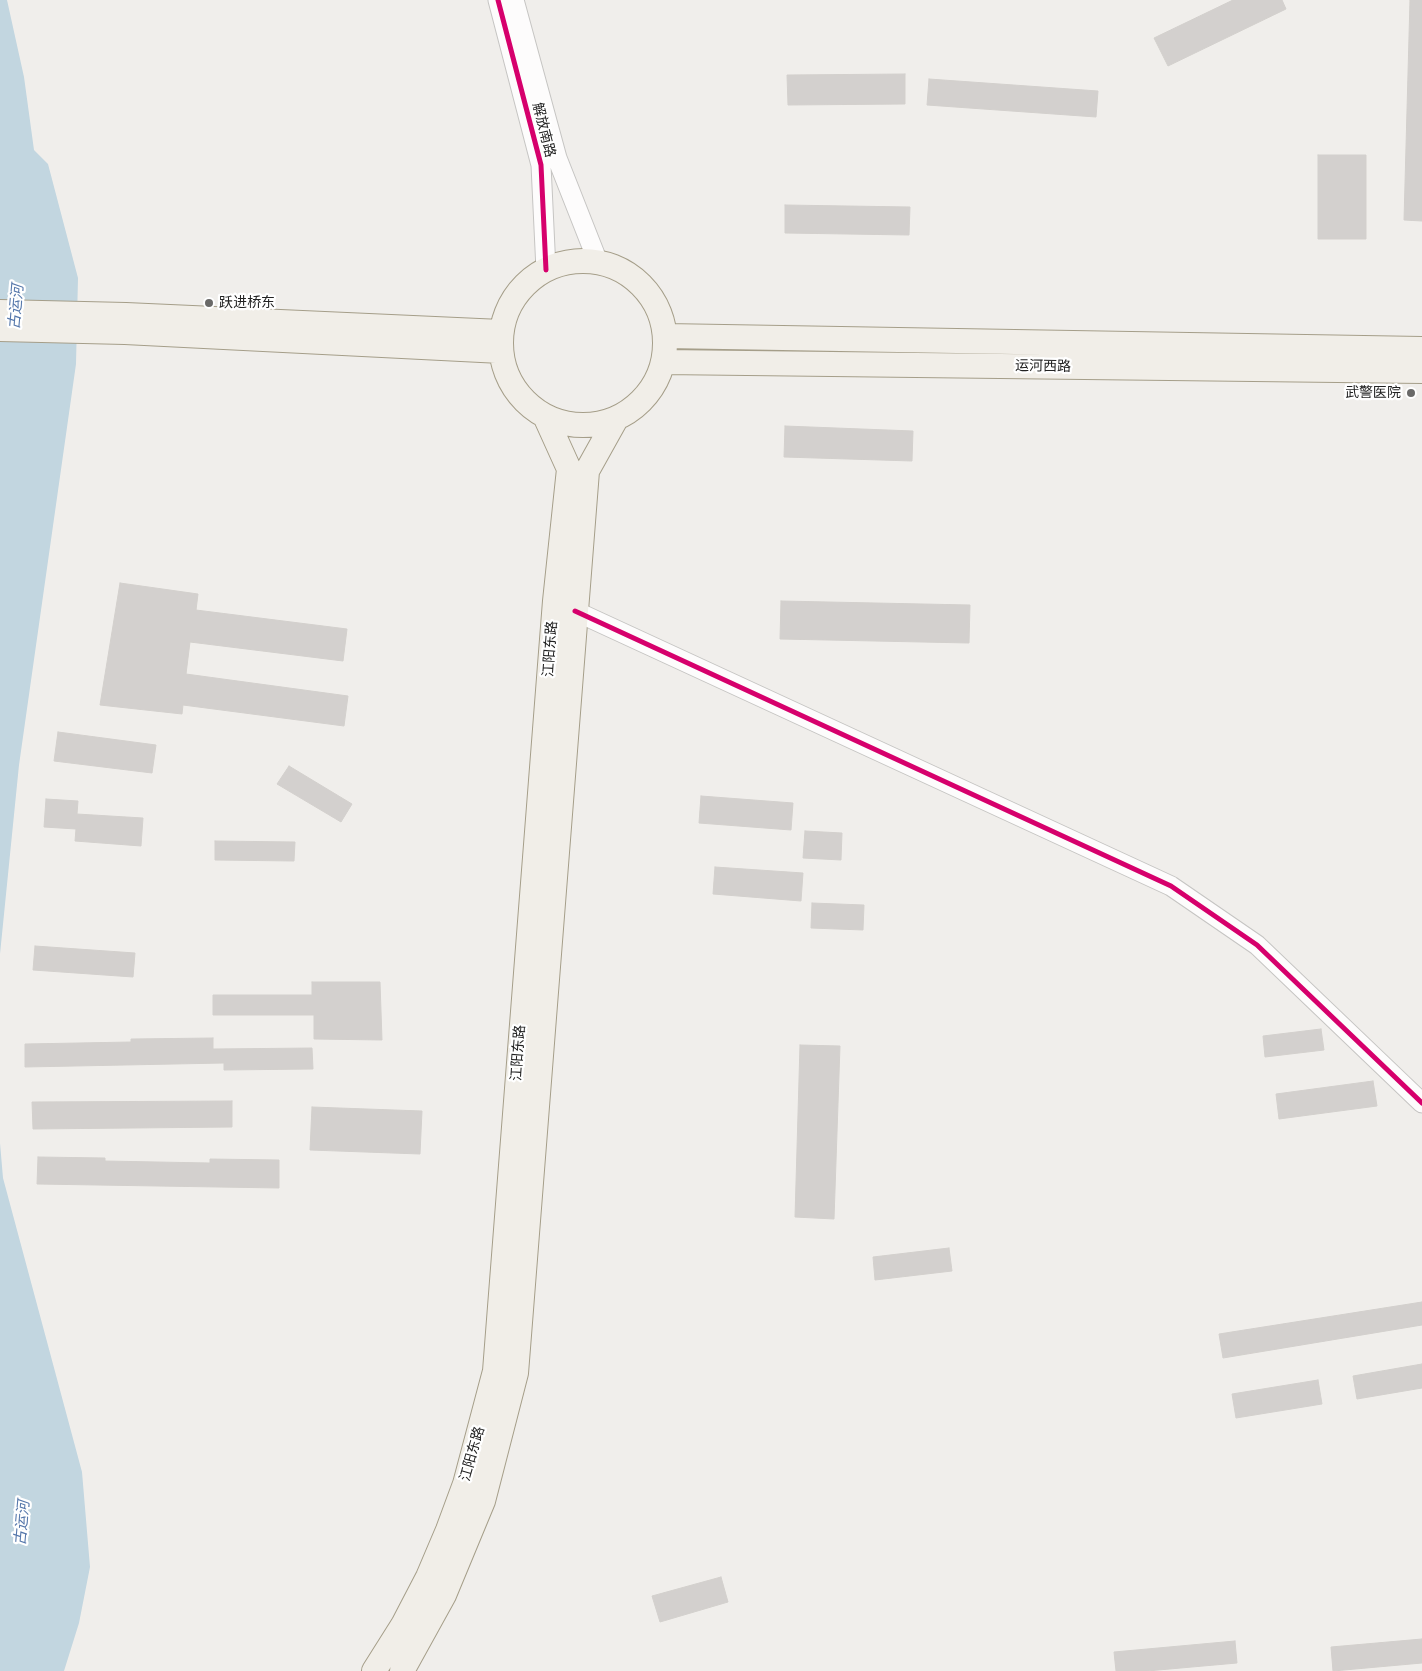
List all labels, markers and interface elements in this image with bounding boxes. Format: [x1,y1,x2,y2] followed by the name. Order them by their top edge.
[528,101,558,159] street label: 解放南路
[6,284,28,330] water label: 古运河
[219,295,275,311] place label: 跃进桥东
[203,297,215,309] marker: 跃进桥东
[1015,358,1071,376] street label: 运河西路
[1345,385,1401,401] place label: 武警医院
[1405,387,1417,399] marker: 武警医院
[541,620,561,678] street label: 江阳东路
[509,1024,529,1082] street label: 江阳东路
[457,1425,489,1483] street label: 江阳东路
[12,1500,34,1546] water label: 古运河

